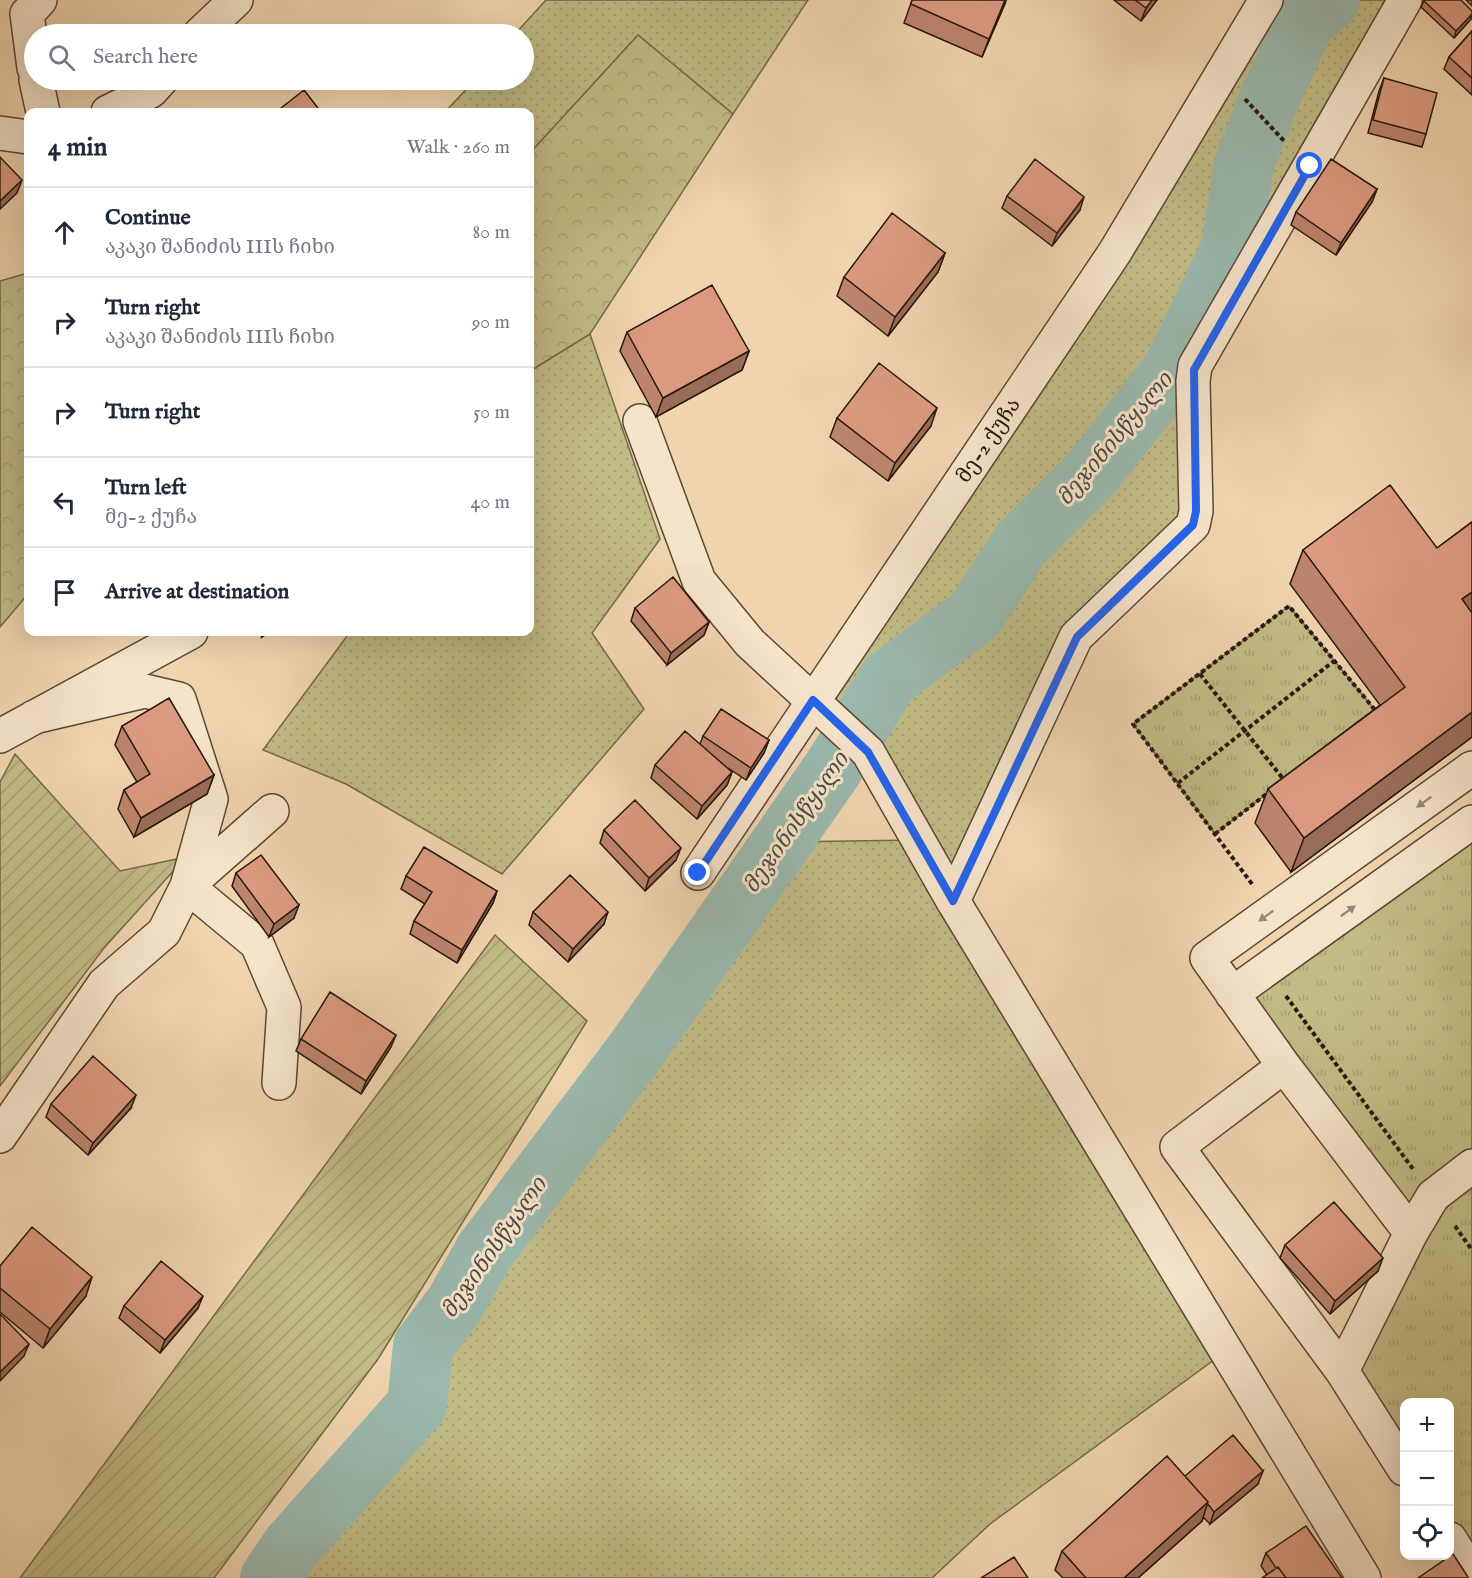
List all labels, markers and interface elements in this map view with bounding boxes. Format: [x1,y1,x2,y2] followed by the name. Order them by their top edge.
[24,24,534,90] search box
[45,41,78,74] icon: search
[93,43,198,71] text: Search here
[48,131,107,164] text: 4 min
[407,135,510,160] text: Walk · 260 m
[1296,152,1322,178] route start
[105,204,191,232] text: Continue
[48,216,81,249] icon: ahead
[473,220,510,245] text: 80 m
[105,235,335,260] text: აკაკი შანიძის IIIს ჩიხი
[105,294,200,322] text: Turn right
[48,306,81,339] icon: right
[472,310,510,335] text: 90 m
[105,325,335,350] text: აკაკი შანიძის IIIს ჩიხი
[1052,366,1180,512] water label: მეჯინისწყალი
[951,393,1028,489] street label: მე-2 ქუჩა
[48,396,81,429] icon: right
[105,398,200,426] text: Turn right
[473,400,510,425] text: 50 m
[105,474,187,502] text: Turn left
[48,486,81,519] icon: left
[471,490,510,515] text: 40 m
[105,505,197,530] text: მე-2 ქუჩა
[48,576,81,609] icon: arrive
[105,578,289,606] text: Arrive at destination
[738,746,856,899] water label: მეჯინისწყალი
[1417,796,1432,808] one-way arrow
[684,859,710,885] route end
[1340,905,1355,917] one-way arrow
[1258,910,1274,922] one-way arrow
[436,1171,554,1324] water label: მეჯინისწყალი
[1400,1398,1454,1560] map controls
[1400,1398,1454,1452] button: +
[1400,1452,1454,1506] button: −
[1400,1506,1454,1560] button: locate

